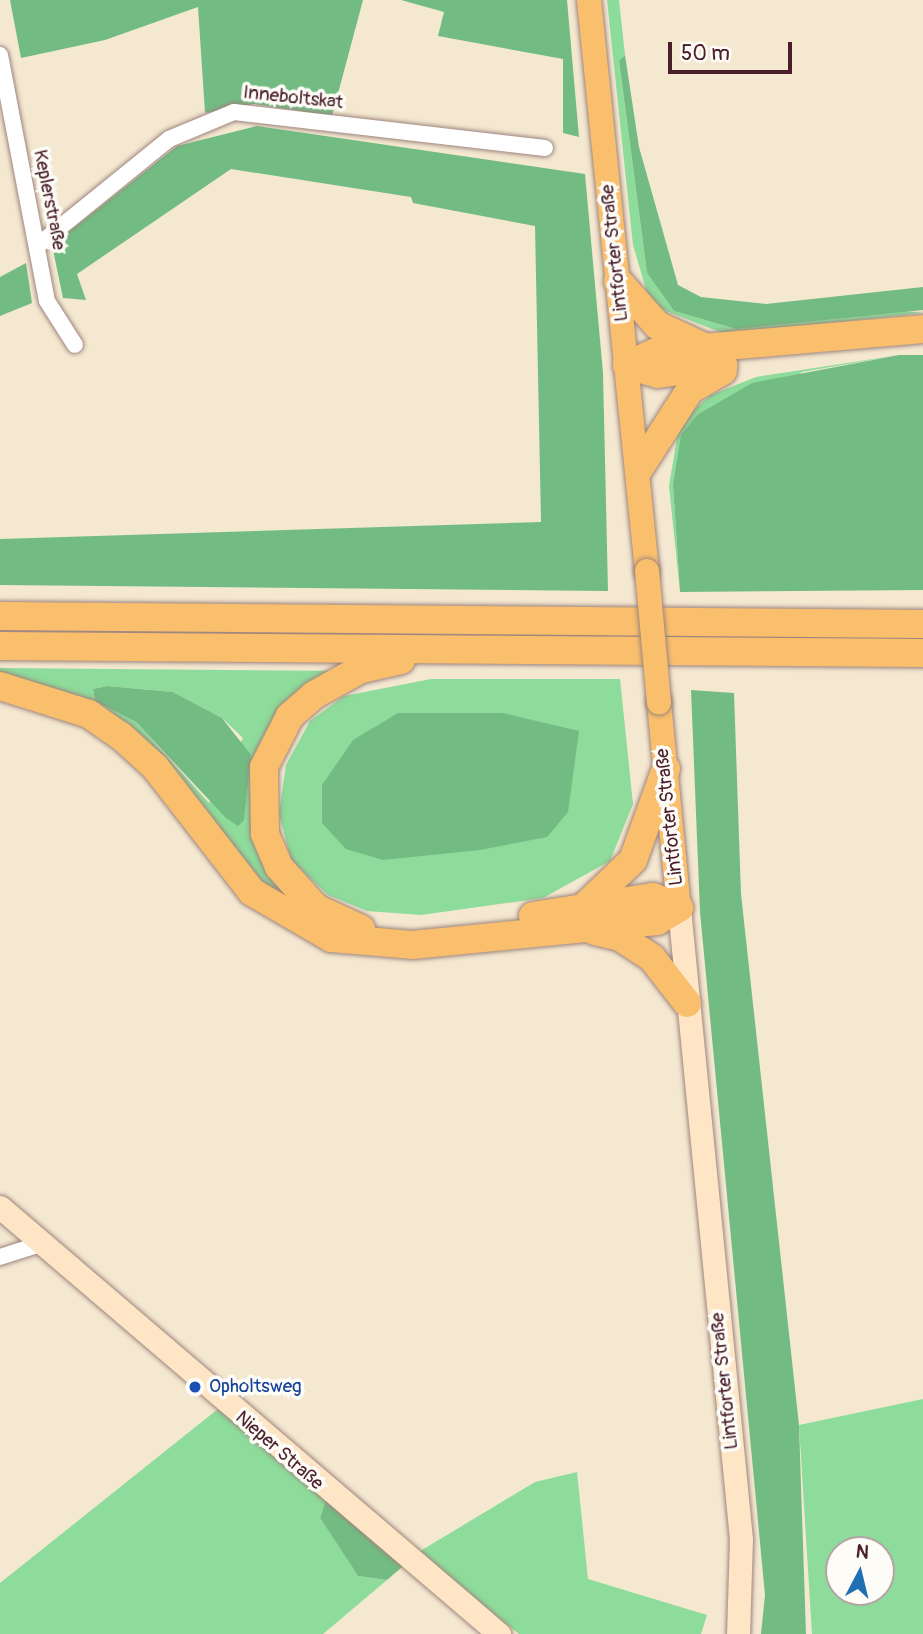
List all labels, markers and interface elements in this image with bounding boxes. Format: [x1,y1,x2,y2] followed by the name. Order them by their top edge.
[671,28,795,72] scale bar
[681,40,730,67] text: 50 m
[242,81,344,115] street label: Inneboltskat
[28,148,70,252] street label: Keplerstraße
[596,183,634,323] street label: Lintforter Straße
[651,747,689,887] street label: Lintforter Straße
[706,1311,744,1451] street label: Lintforter Straße
[209,1376,302,1398] place label: Opholtsweg
[187,1379,203,1395] marker: Opholtsweg
[230,1407,328,1495] street label: Nieper Straße
[825,1536,895,1606] north arrow
[854,1539,870,1565] text: N

